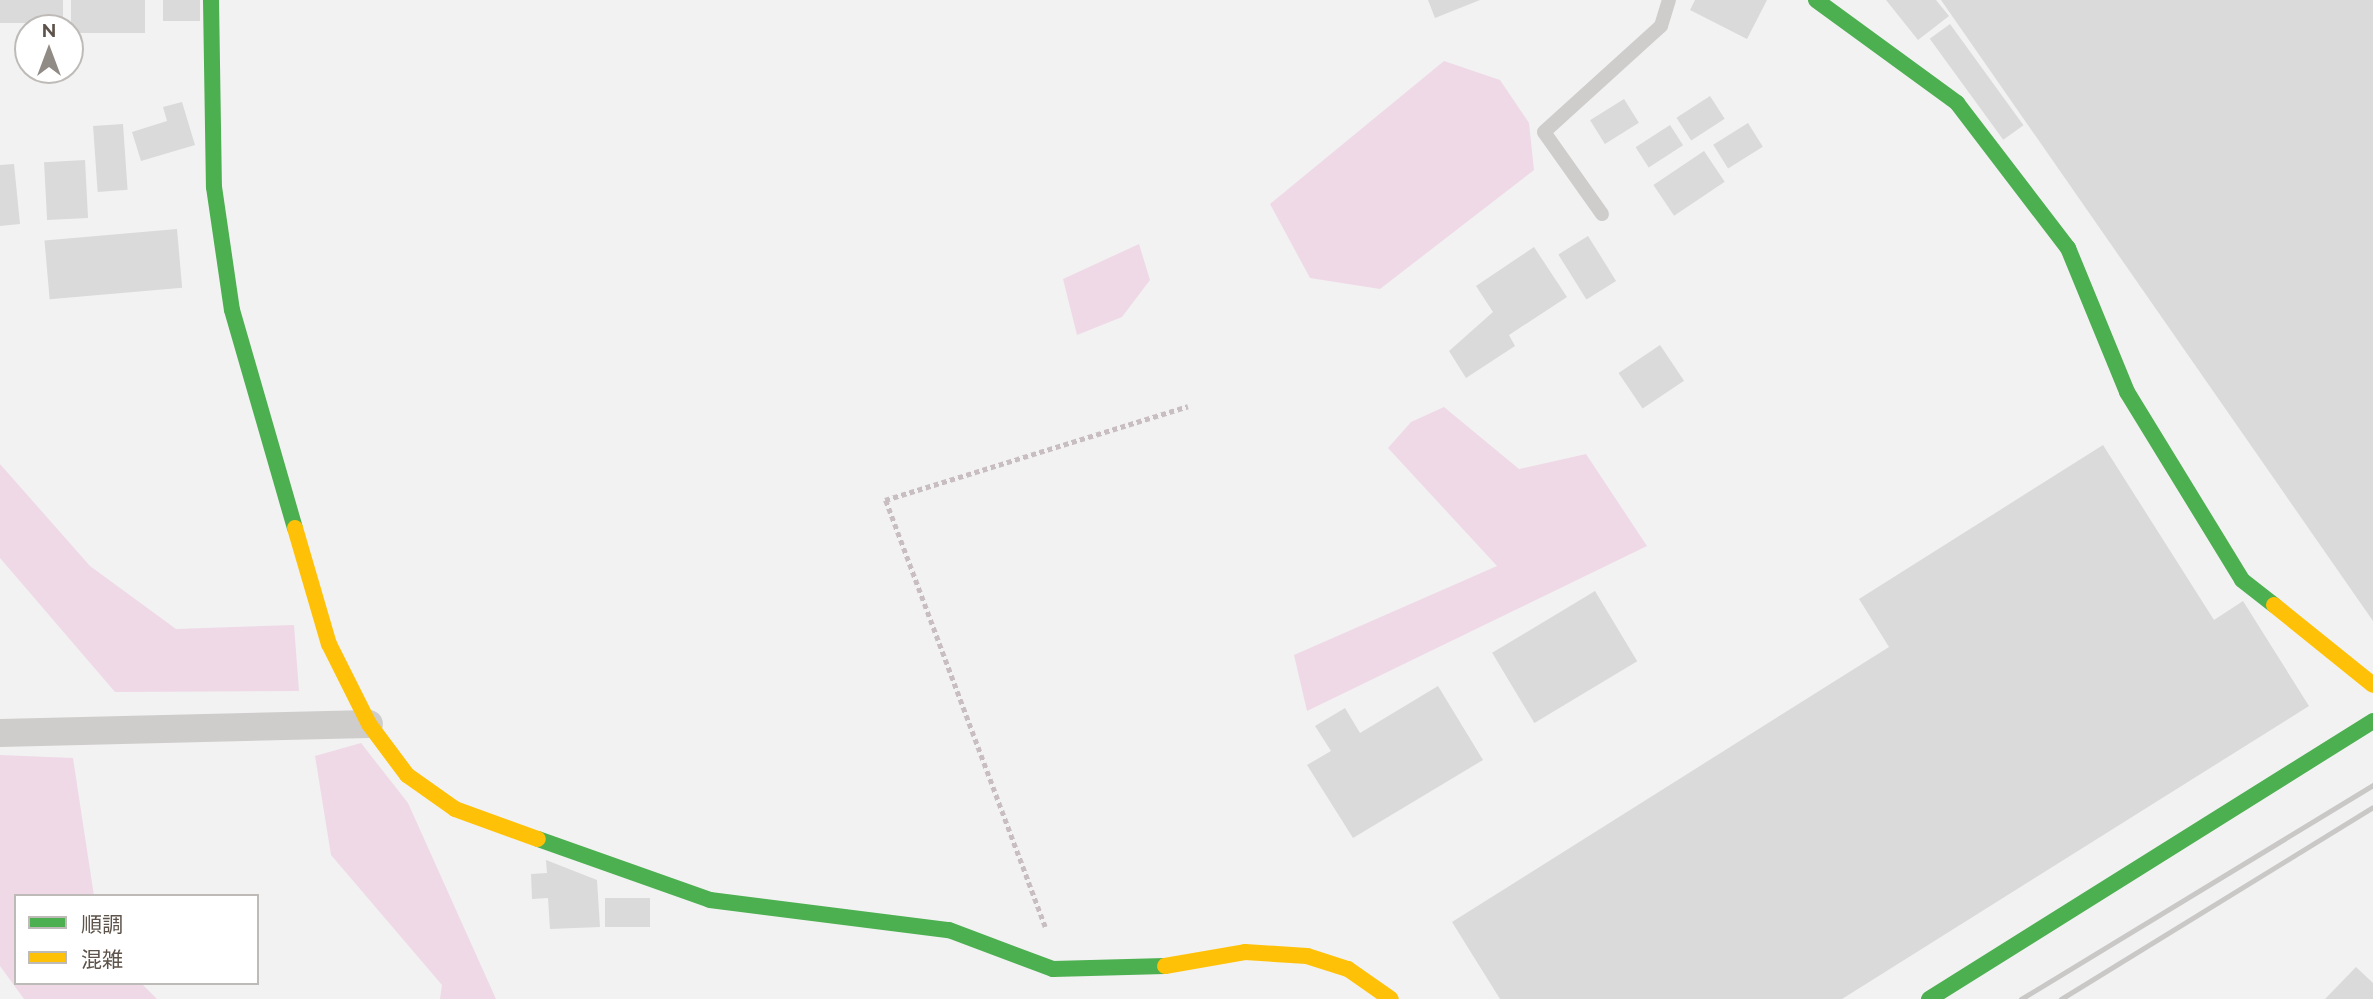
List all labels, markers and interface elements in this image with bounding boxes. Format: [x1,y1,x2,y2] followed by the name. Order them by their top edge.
[14,14,84,84] north arrow
[42,19,56,41] text: N
[14,894,259,985] legend
[81,912,123,937] text: 順調
[81,947,123,972] text: 混雑

